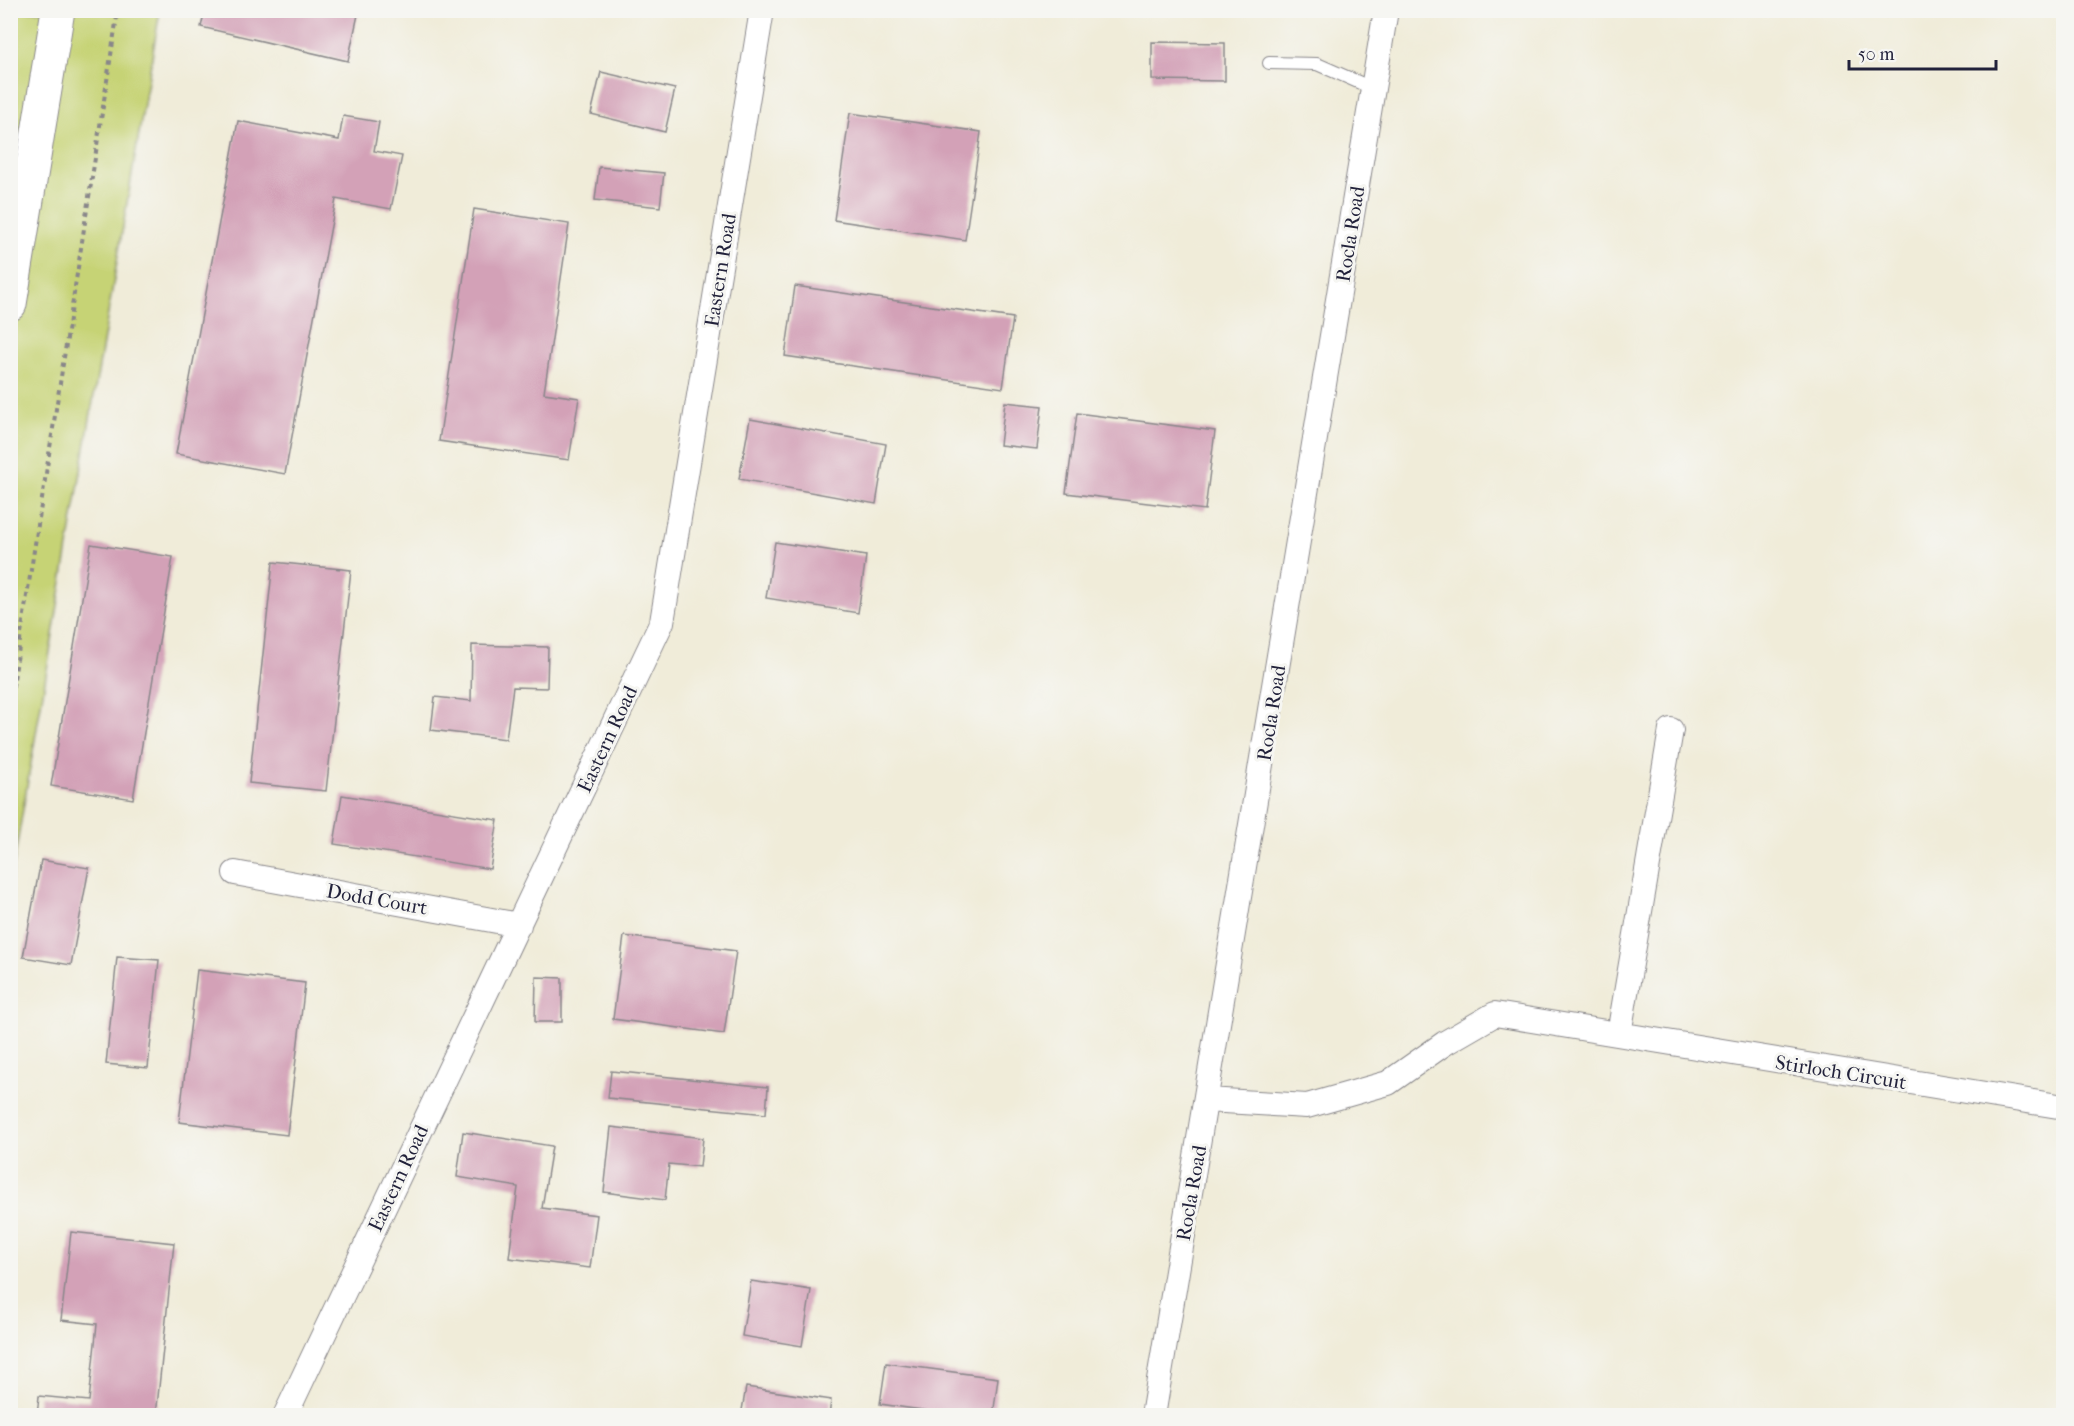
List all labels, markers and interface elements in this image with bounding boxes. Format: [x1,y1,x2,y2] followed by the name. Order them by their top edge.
[1849,33,1996,71] scale bar
[1858,44,1895,65] text: 50 m
[1332,183,1370,284] street label: Rocla Road
[700,210,741,329] street label: Eastern Road
[1253,662,1291,763] street label: Rocla Road
[573,681,643,796] street label: Eastern Road
[325,879,429,920] street label: Dodd Court
[1774,1051,1908,1094] street label: Stirloch Circuit
[364,1120,434,1235] street label: Eastern Road
[1172,1142,1211,1243] street label: Rocla Road

